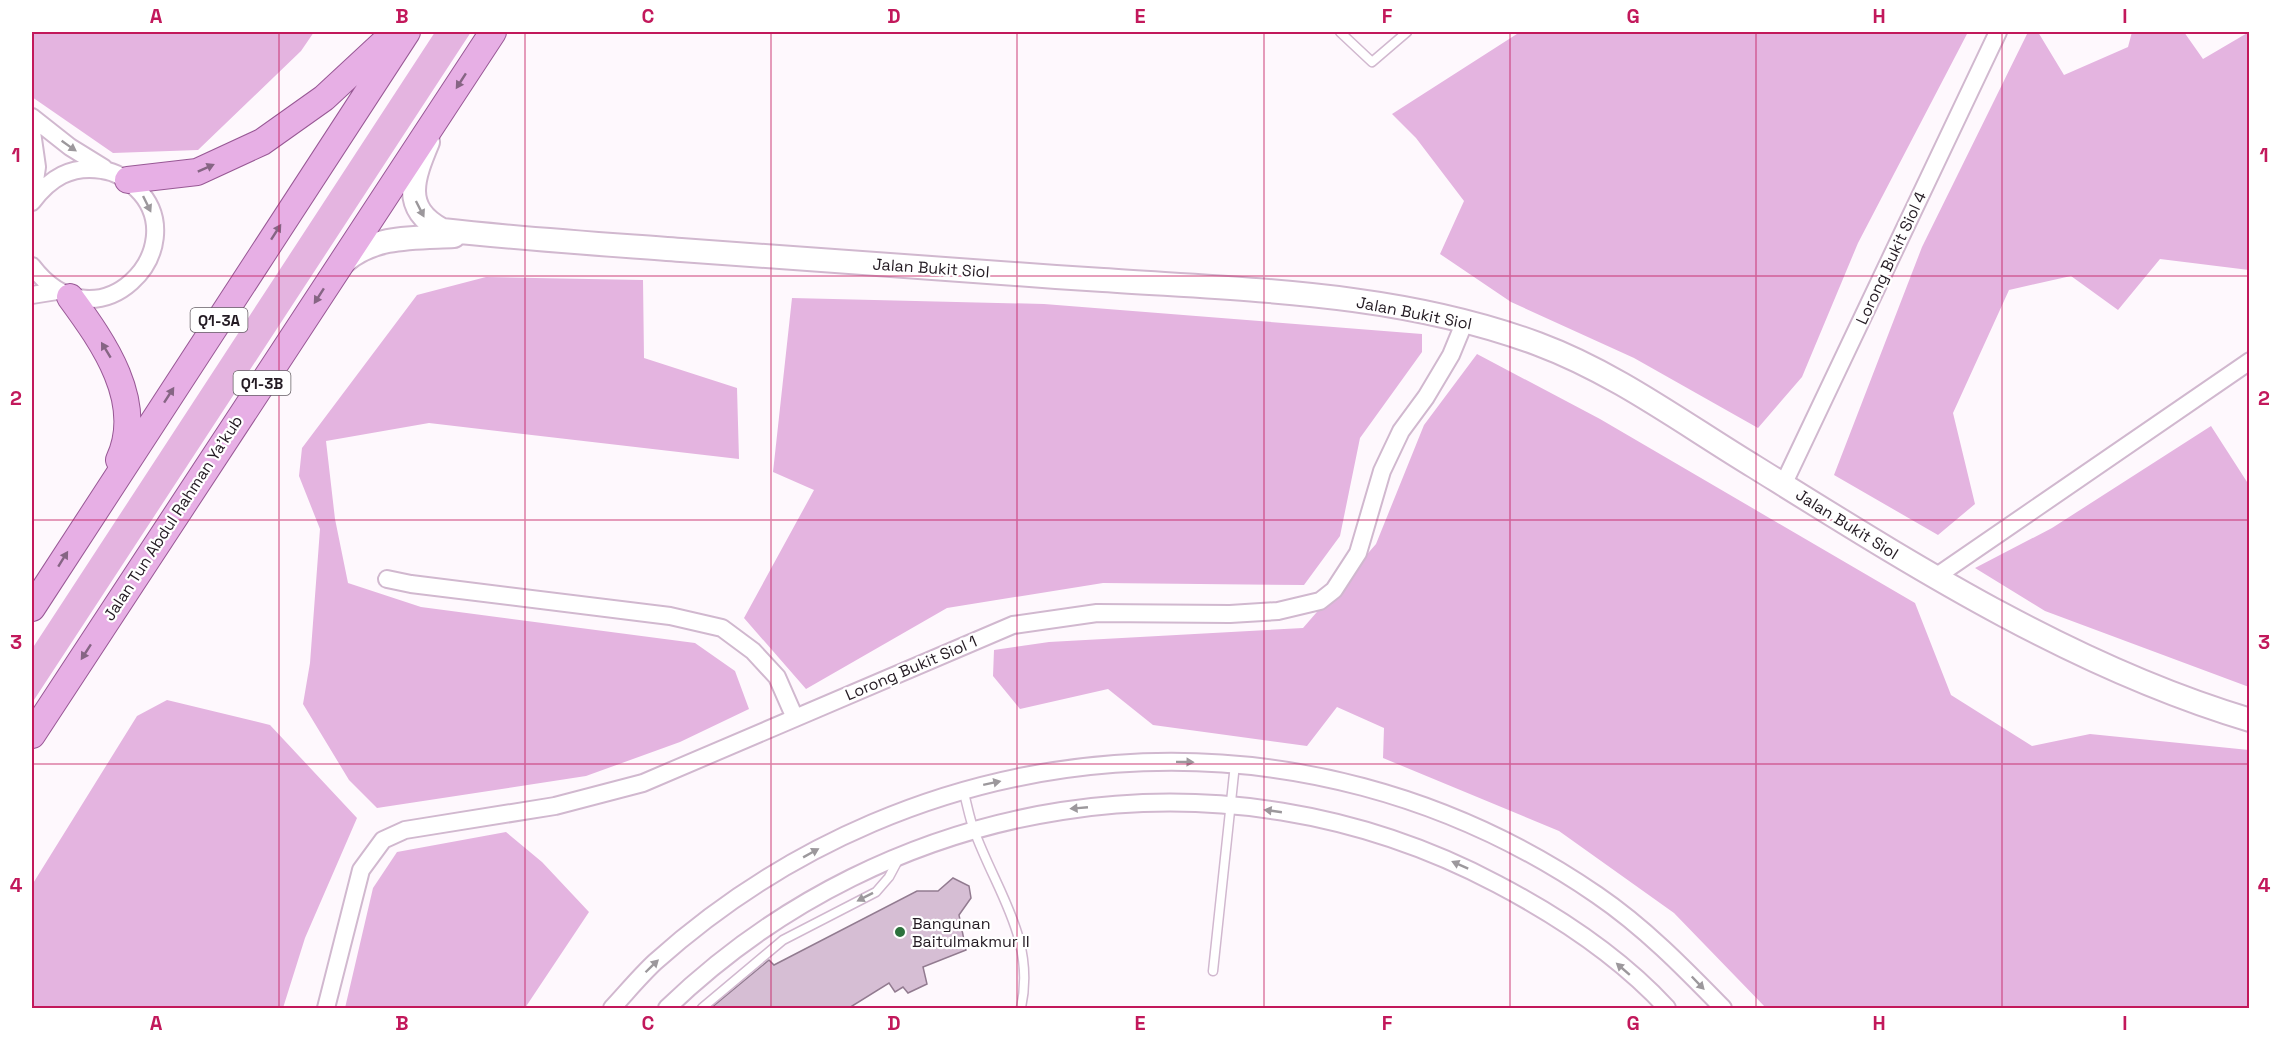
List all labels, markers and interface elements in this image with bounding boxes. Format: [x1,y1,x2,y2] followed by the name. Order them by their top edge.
[150,3,163,29] text: A
[395,3,409,29] text: B
[642,3,655,29] text: C
[887,3,901,29] text: D
[1134,3,1146,29] text: E
[1382,3,1393,29] text: F
[1626,3,1640,29] text: G
[1872,3,1886,29] text: H
[2122,3,2128,29] text: I
[456,73,467,89] one-way arrow
[61,140,77,152] one-way arrow
[11,142,21,168] text: 1
[2259,142,2269,168] text: 1
[197,163,214,172] one-way arrow
[1851,188,1931,328] street label: Lorong Bukit Siol 4
[142,196,152,213] one-way arrow
[414,200,424,218] one-way arrow
[270,224,281,240] one-way arrow
[872,253,990,283] street label: Jalan Bukit Siol
[313,287,324,304] one-way arrow
[1354,292,1474,334] street label: Jalan Bukit Siol
[190,308,248,332] road number: Q1-3A
[101,341,111,358] one-way arrow
[234,371,290,395] road number: Q1-3B
[10,385,22,411] text: 2
[2258,385,2270,411] text: 2
[163,388,175,404] one-way arrow
[99,411,247,625] street label: Jalan Tun Abdul Rahman Ya'kub
[1792,484,1902,564] street label: Jalan Bukit Siol
[57,551,68,567] one-way arrow
[10,629,22,655] text: 3
[2258,629,2270,655] text: 3
[842,631,980,705] street label: Lorong Bukit Siol 1
[80,644,91,660] one-way arrow
[1176,757,1195,767] one-way arrow
[983,778,1002,787] one-way arrow
[1069,803,1088,813] one-way arrow
[1263,806,1282,815] one-way arrow
[803,848,819,859] one-way arrow
[1450,860,1468,870] one-way arrow
[10,872,23,898] text: 4
[2258,872,2271,898] text: 4
[857,893,874,902] one-way arrow
[912,913,1030,952] place label: Bangunan Baitulmakmur II
[893,925,907,939] marker: Bangunan Baitulmakmur II
[645,959,660,973] one-way arrow
[1616,962,1631,976] one-way arrow
[1691,975,1705,989] one-way arrow
[150,1010,163,1036] text: A
[395,1010,409,1036] text: B
[642,1010,655,1036] text: C
[887,1010,901,1036] text: D
[1134,1010,1146,1036] text: E
[1382,1010,1393,1036] text: F
[1626,1010,1640,1036] text: G
[1872,1010,1886,1036] text: H
[2122,1010,2128,1036] text: I

